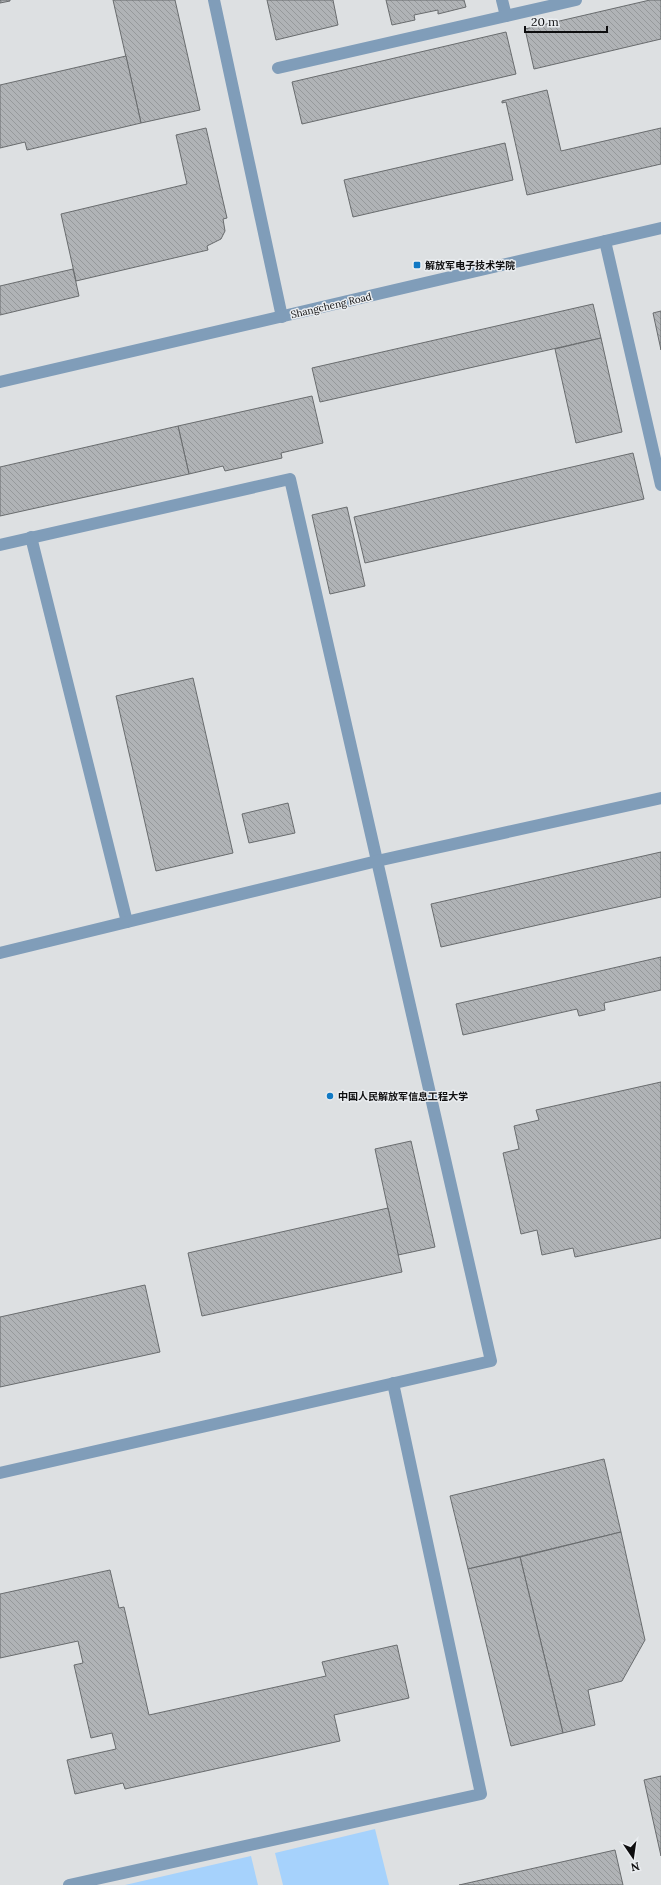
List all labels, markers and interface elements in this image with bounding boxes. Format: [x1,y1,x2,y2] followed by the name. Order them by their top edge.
[525,8,607,34] scale bar
[531,14,559,29] text: 20 m
[425,259,515,272] place label: 解放军电子技术学院
[412,260,422,270] marker: 解放军电子技术学院
[289,290,373,321] street label: Shangcheng Road
[338,1090,468,1103] place label: 中国人民解放军信息工程大学
[325,1091,335,1101] marker: 中国人民解放军信息工程大学
[613,1837,653,1877] north arrow
[629,1859,641,1875] text: N

